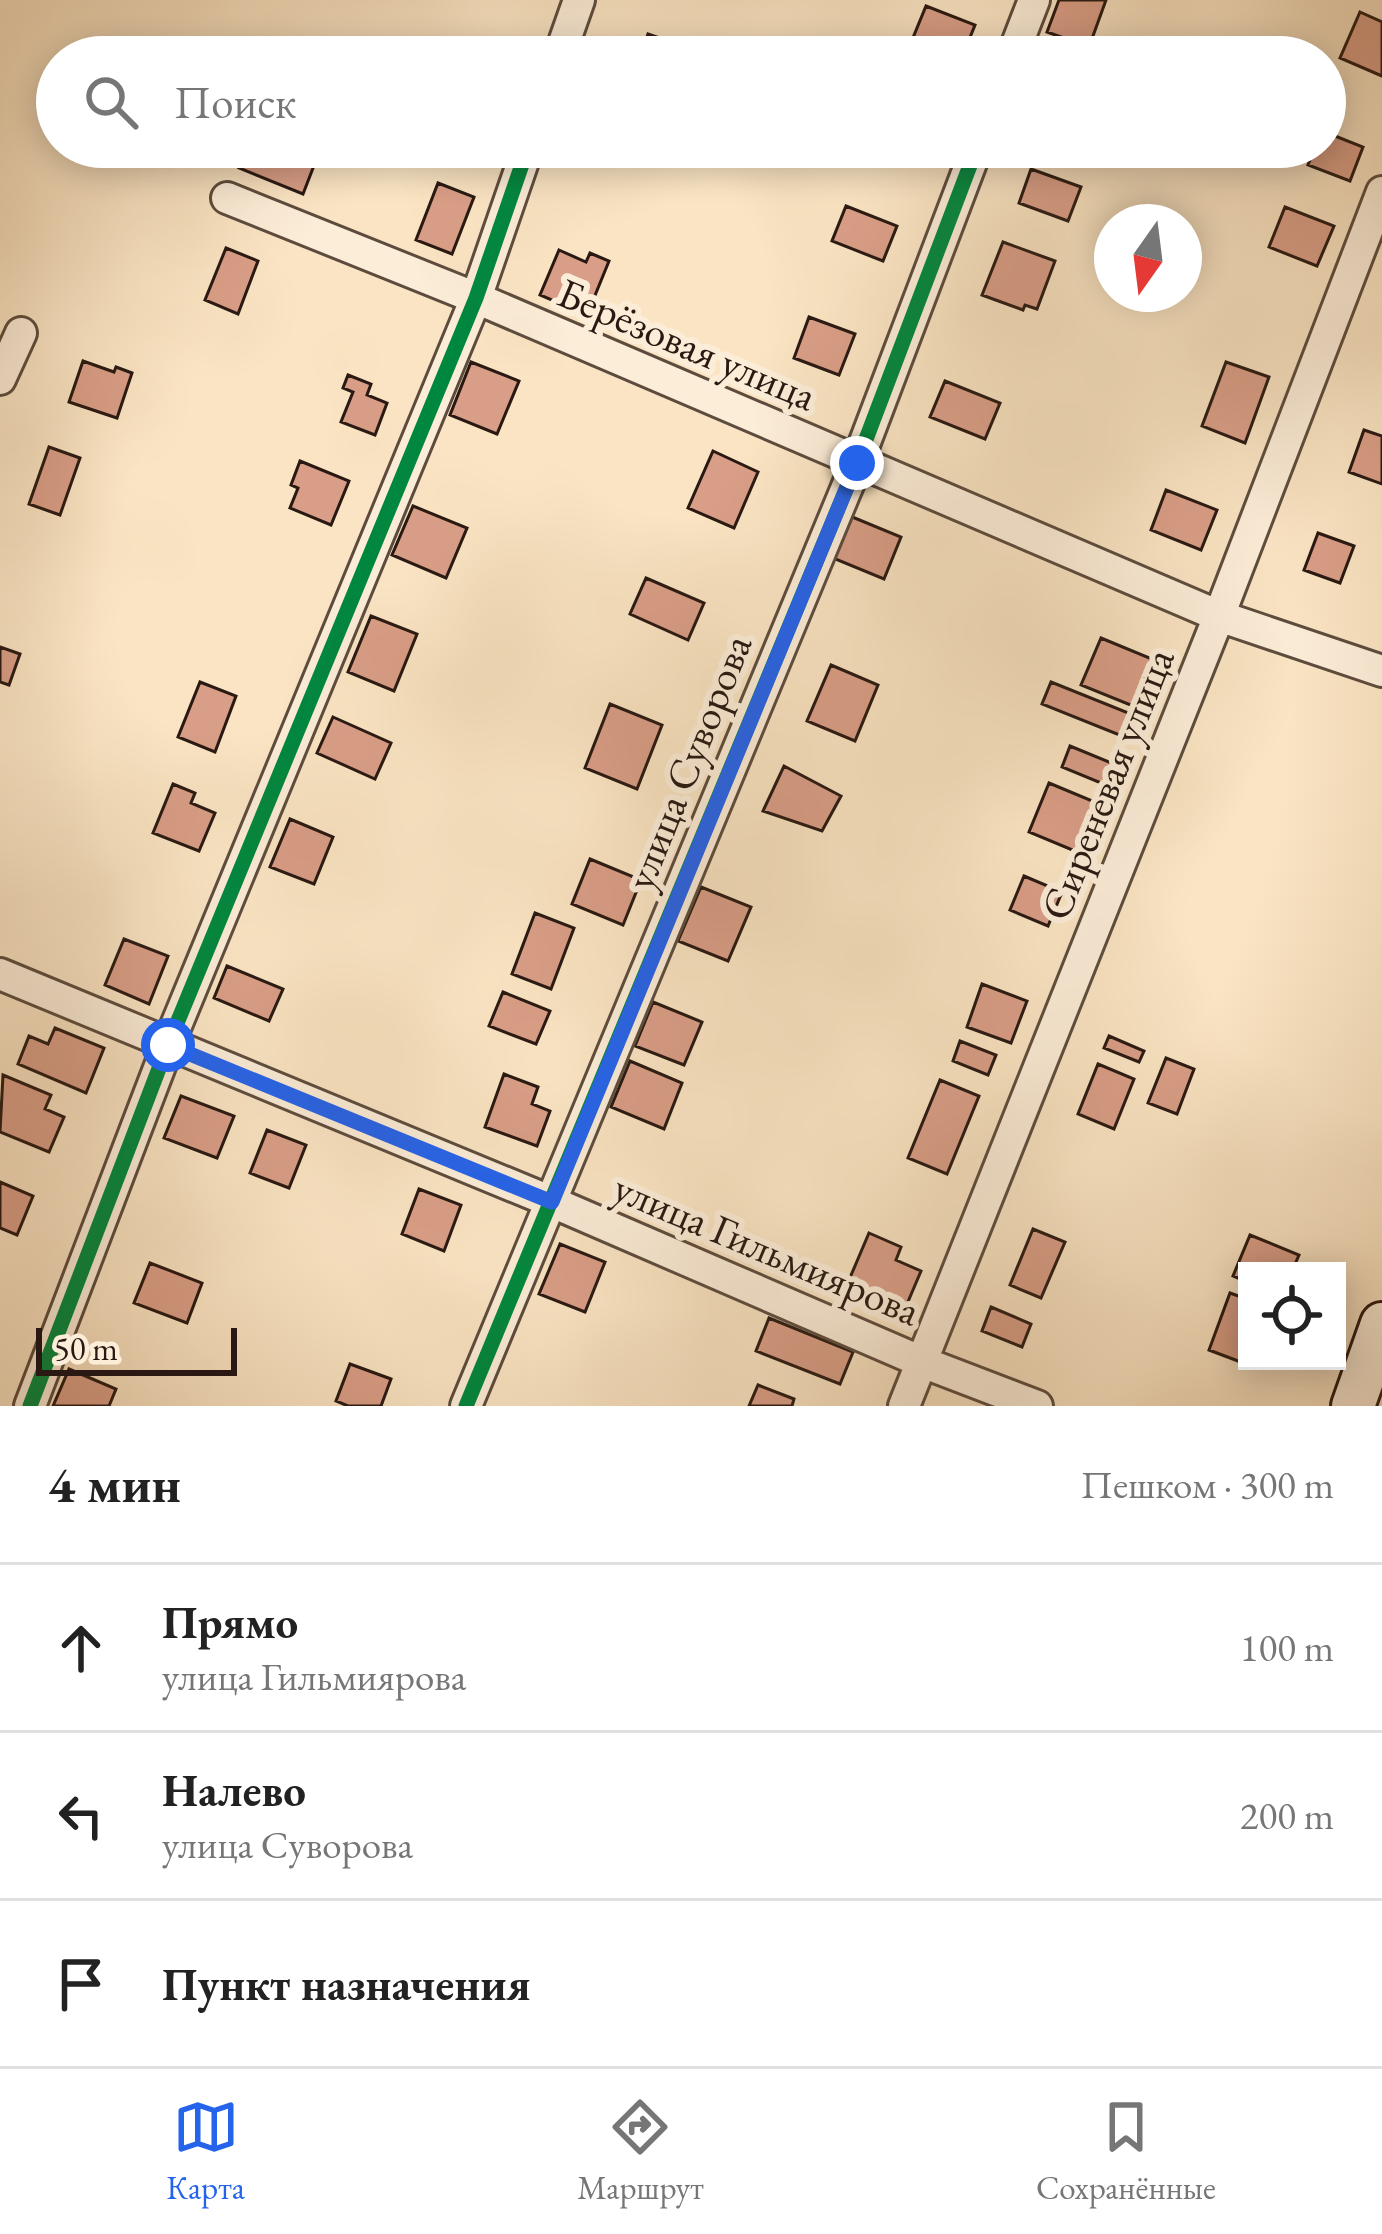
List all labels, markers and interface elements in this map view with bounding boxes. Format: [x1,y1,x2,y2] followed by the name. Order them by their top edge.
[36,36,1346,168] search box
[78,69,144,135] icon: search
[174,73,296,131] text: Поиск
[1094,204,1202,312] north arrow
[549,265,825,423] street label: Берёзовая улица
[830,436,884,490] route end
[612,626,764,898] street label: улица Суворова
[1028,640,1187,928] street label: Сиреневая улица
[141,1018,195,1072] route start
[605,1160,929,1338] street label: улица Гильмиярова
[1238,1262,1346,1370] map controls
[1238,1262,1346,1370] button: locate
[36,1322,237,1375] scale bar
[54,1327,118,1370] text: 50 m
[48,1451,181,1517] text: 4 мин
[1081,1459,1334,1510] text: Пешком · 300 m
[162,1593,298,1651] text: Прямо
[48,1615,114,1681] icon: ahead
[1240,1622,1334,1673] text: 100 m
[162,1651,466,1702] text: улица Гильмиярова
[162,1761,306,1819] text: Налево
[48,1783,114,1849] icon: left
[1240,1790,1334,1841] text: 200 m
[162,1819,413,1870] text: улица Суворова
[48,1951,114,2017] icon: arrive
[162,1955,531,2013] text: Пункт назначения
[166,2094,245,2209] tab: Карта
[577,2094,704,2209] tab: Маршрут
[1036,2094,1216,2209] tab: Сохранённые

